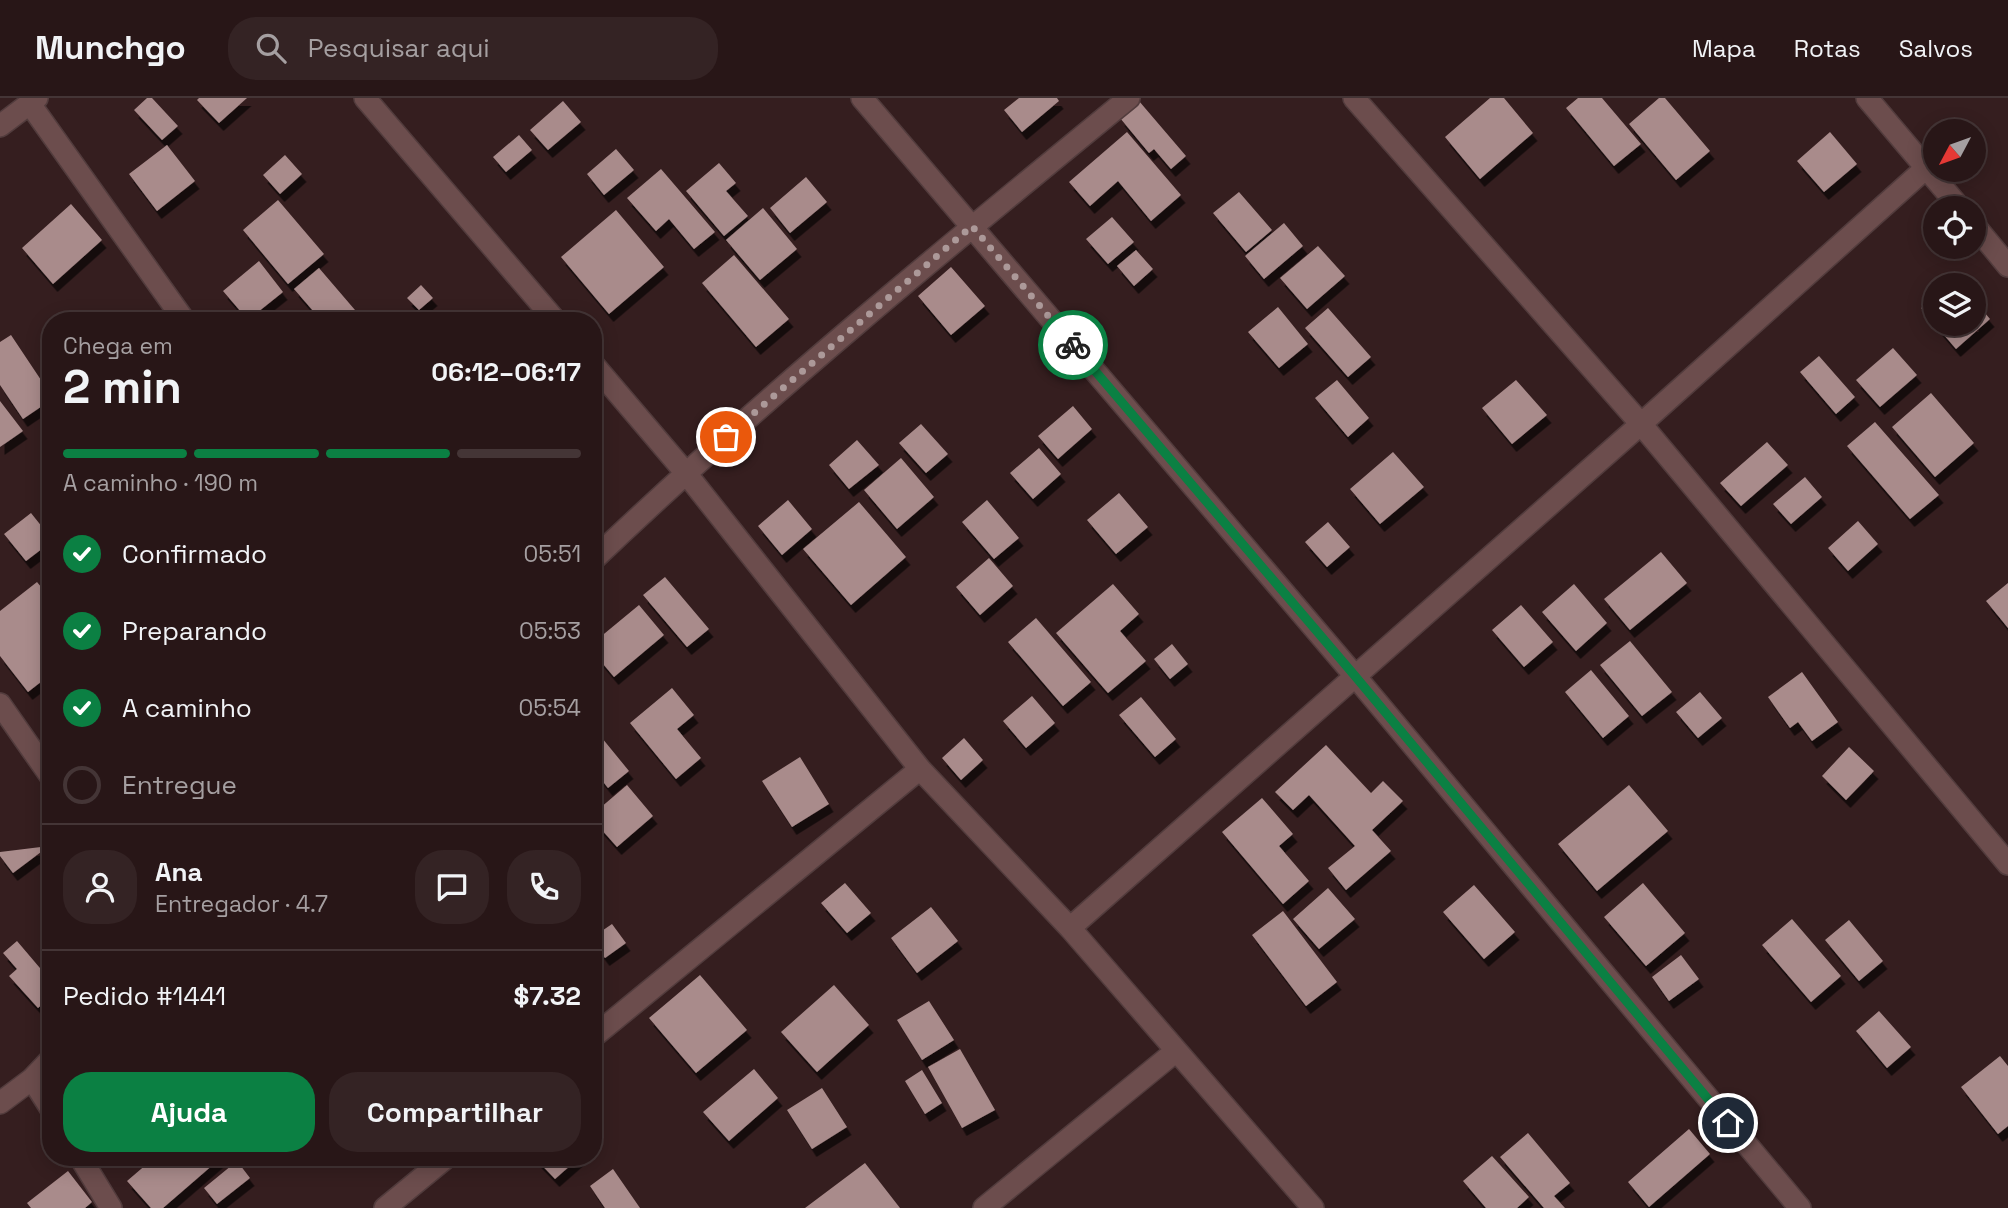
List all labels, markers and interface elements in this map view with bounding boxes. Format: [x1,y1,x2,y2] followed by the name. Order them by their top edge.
[228,17,718,80] search box
[35,27,186,69] text: Munchgo
[252,29,290,67] icon: search
[308,31,490,65] text: Pesquisar aqui
[1692,33,1756,64] text: Mapa
[1794,33,1861,64] text: Rotas
[1899,33,1973,64] text: Salvos
[1923,119,1986,182] north arrow
[1923,119,1986,336] map controls
[1923,196,1986,259] button: locate
[1923,273,1986,336] button: layers
[1038,310,1108,380] courier
[1054,326,1092,364] icon: bike
[63,331,173,361] text: Chega em
[431,355,581,389] text: 06:12–06:17
[63,358,182,416] text: 2 min
[696,407,756,467] pin
[707,418,745,456] icon: bag
[63,468,258,498] text: A caminho · 190 m
[63,535,101,573] icon: check
[122,537,267,571] text: Confirmado
[524,539,581,569] text: 05:51
[63,612,101,650] icon: check
[122,614,267,648] text: Preparando
[519,616,581,646] text: 05:53
[63,689,101,727] icon: check
[122,691,252,725] text: A caminho
[519,693,581,723] text: 05:54
[122,768,237,802] text: Entregue
[63,850,137,924] button: person
[415,850,489,924] button: chat
[507,850,581,924] button: phone
[155,855,203,889] text: Ana
[155,889,328,919] text: Entregador · 4.7
[63,979,226,1013] text: Pedido #1441
[514,979,581,1013] text: $7.32
[63,1072,315,1152] button: Ajuda
[329,1072,581,1152] button: Compartilhar
[1698,1093,1758,1153] pin
[1709,1104,1747,1142] icon: home

